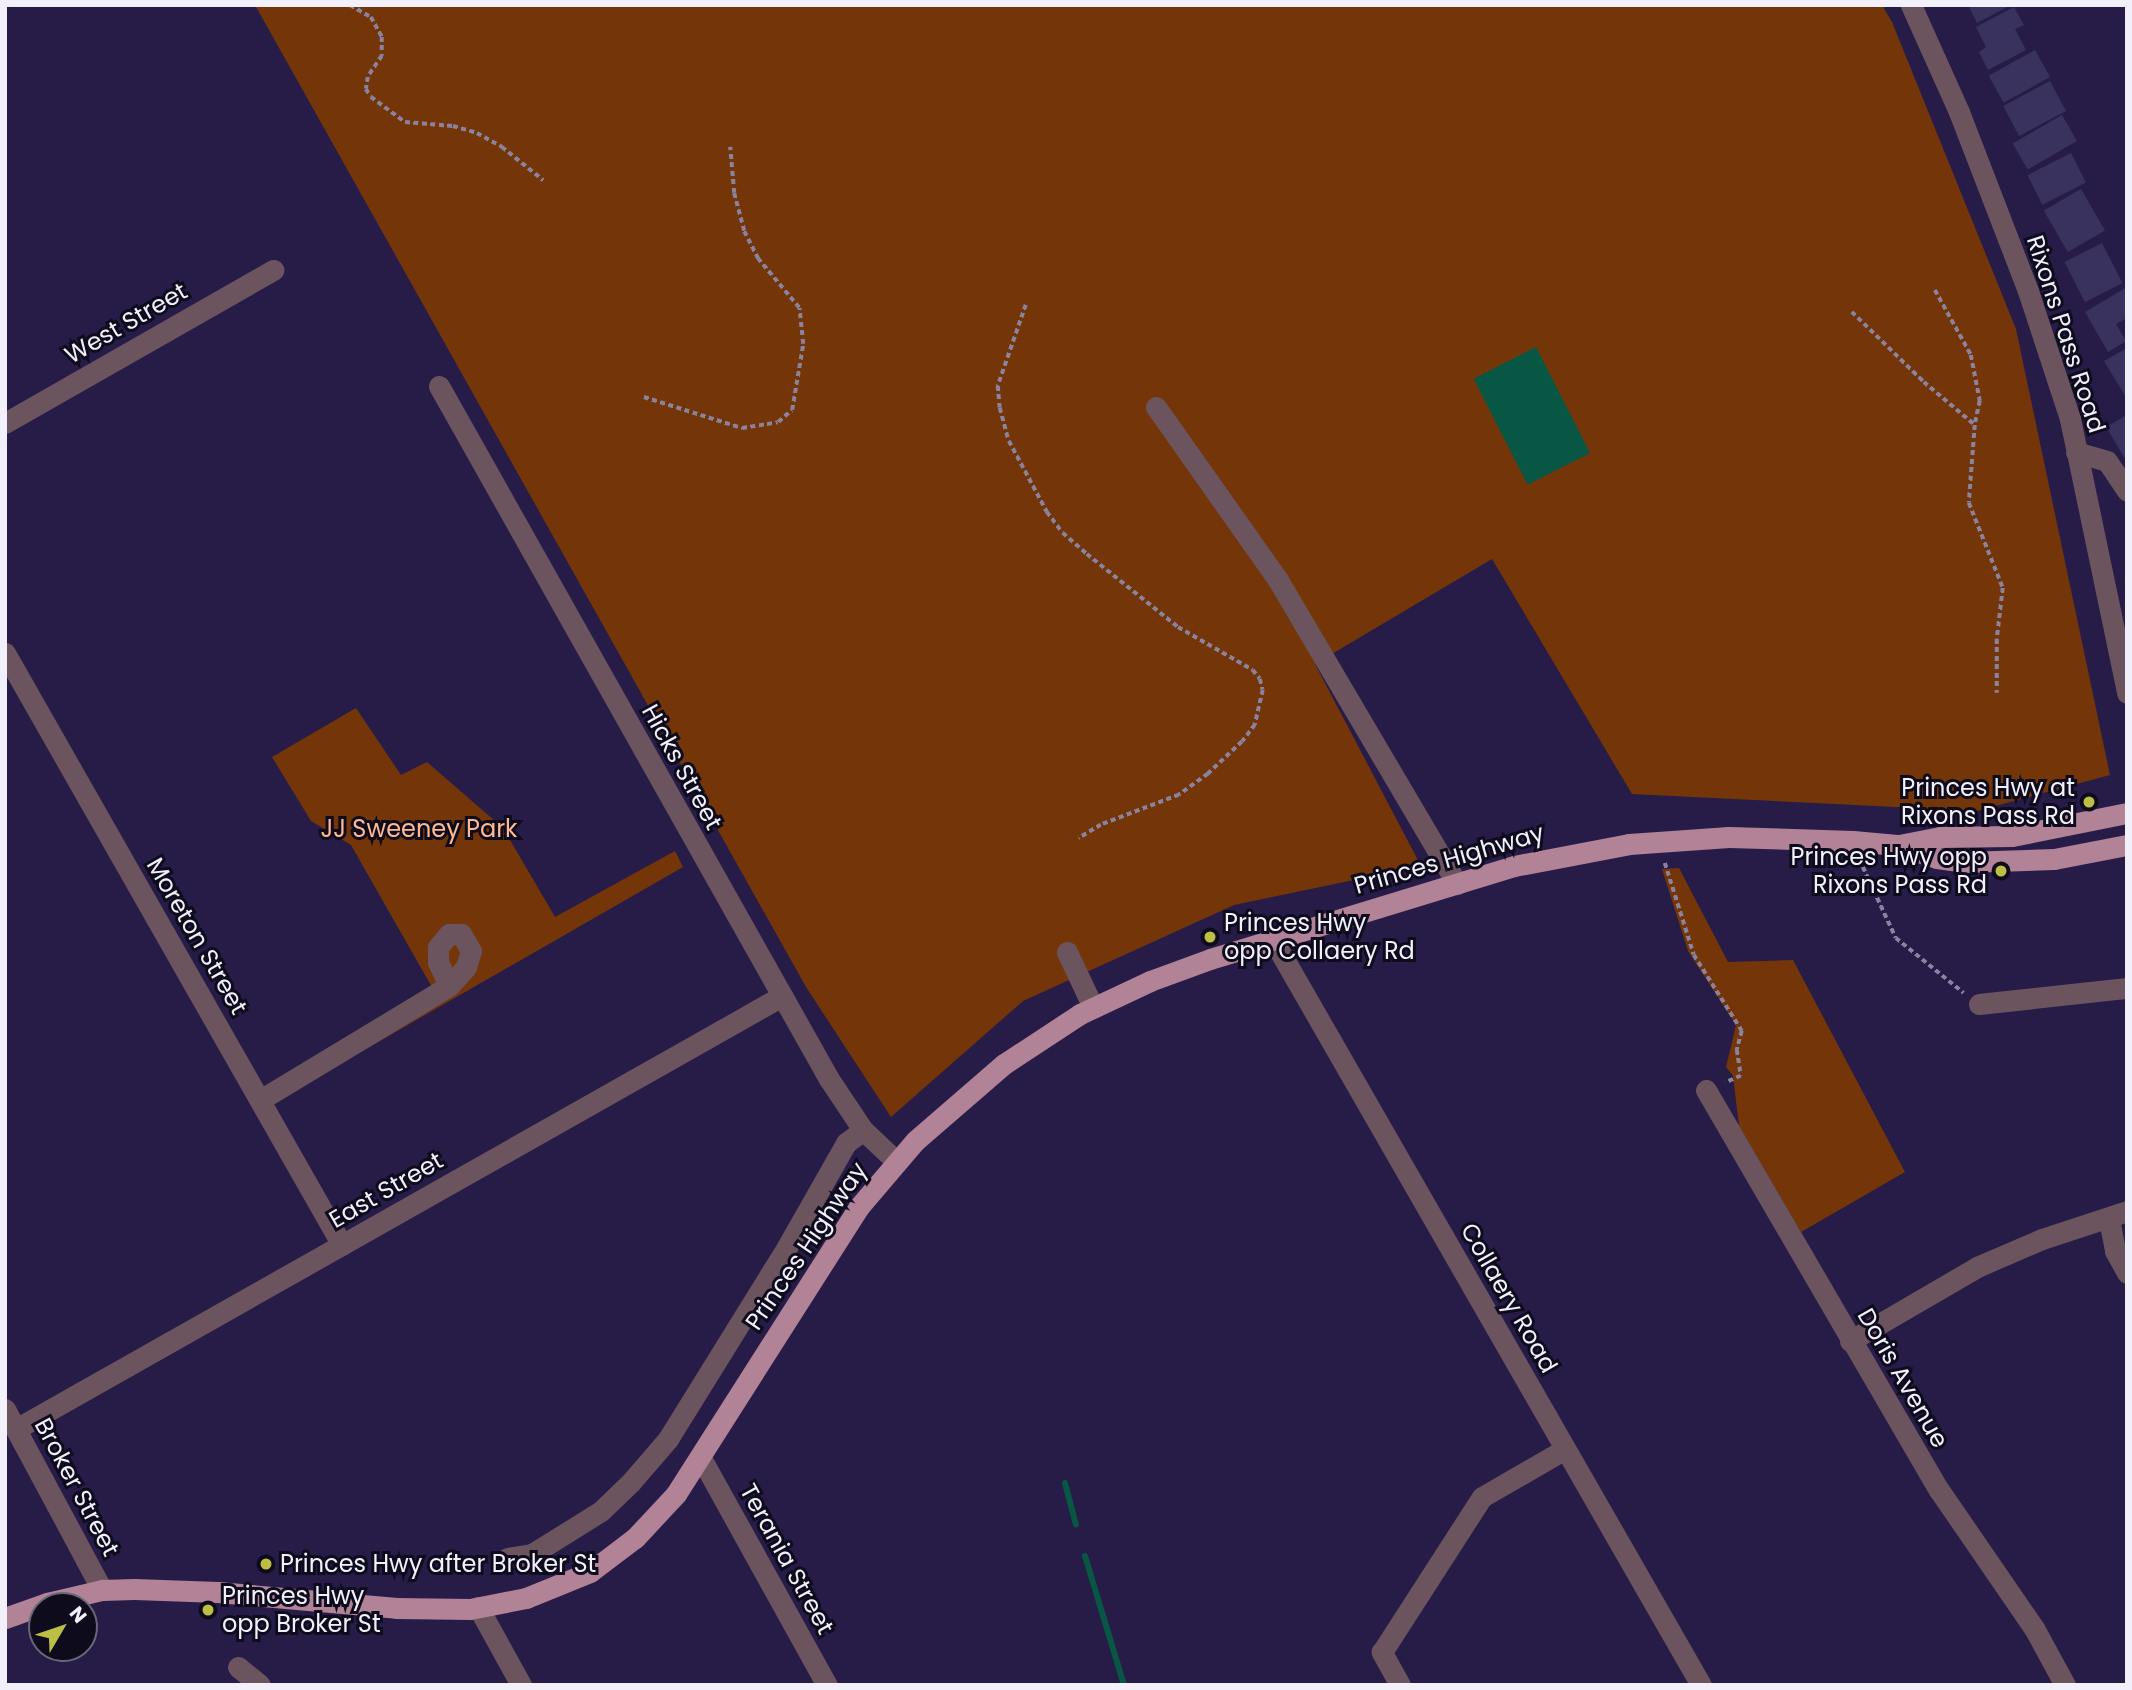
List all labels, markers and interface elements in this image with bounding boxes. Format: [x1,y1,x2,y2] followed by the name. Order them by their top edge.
[2021,232,2111,436] street label: Rixons Pass Road
[60,276,192,370] street label: West Street
[636,699,728,835] street label: Hicks Street
[1901,774,2075,830] place label: Princes Hwy at Rixons Pass Rd
[2081,794,2097,810] marker: Princes Hwy at Rixons Pass Rd
[321,815,517,843] park label: JJ Sweeney Park
[1351,818,1547,900] street label: Princes Highway
[1790,843,1987,899] place label: Princes Hwy opp Rixons Pass Rd
[141,853,253,1019] street label: Moreton Street
[1993,863,2009,879] marker: Princes Hwy opp Rixons Pass Rd
[1224,909,1415,965] place label: Princes Hwy opp Collaery Rd
[1202,929,1218,945] marker: Princes Hwy opp Collaery Rd
[324,1146,448,1234] street label: East Street
[739,1157,873,1335] street label: Princes Highway
[1455,1218,1563,1378] street label: Collaery Road
[1851,1303,1955,1453] street label: Doris Avenue
[29,1413,125,1561] street label: Broker Street
[734,1479,840,1639] street label: Terania Street
[280,1550,596,1578] place label: Princes Hwy after Broker St
[258,1556,274,1572] marker: Princes Hwy after Broker St
[222,1582,381,1638] place label: Princes Hwy opp Broker St
[28,1592,98,1662] north arrow
[63,1601,93,1629] text: N
[200,1602,216,1618] marker: Princes Hwy opp Broker St

